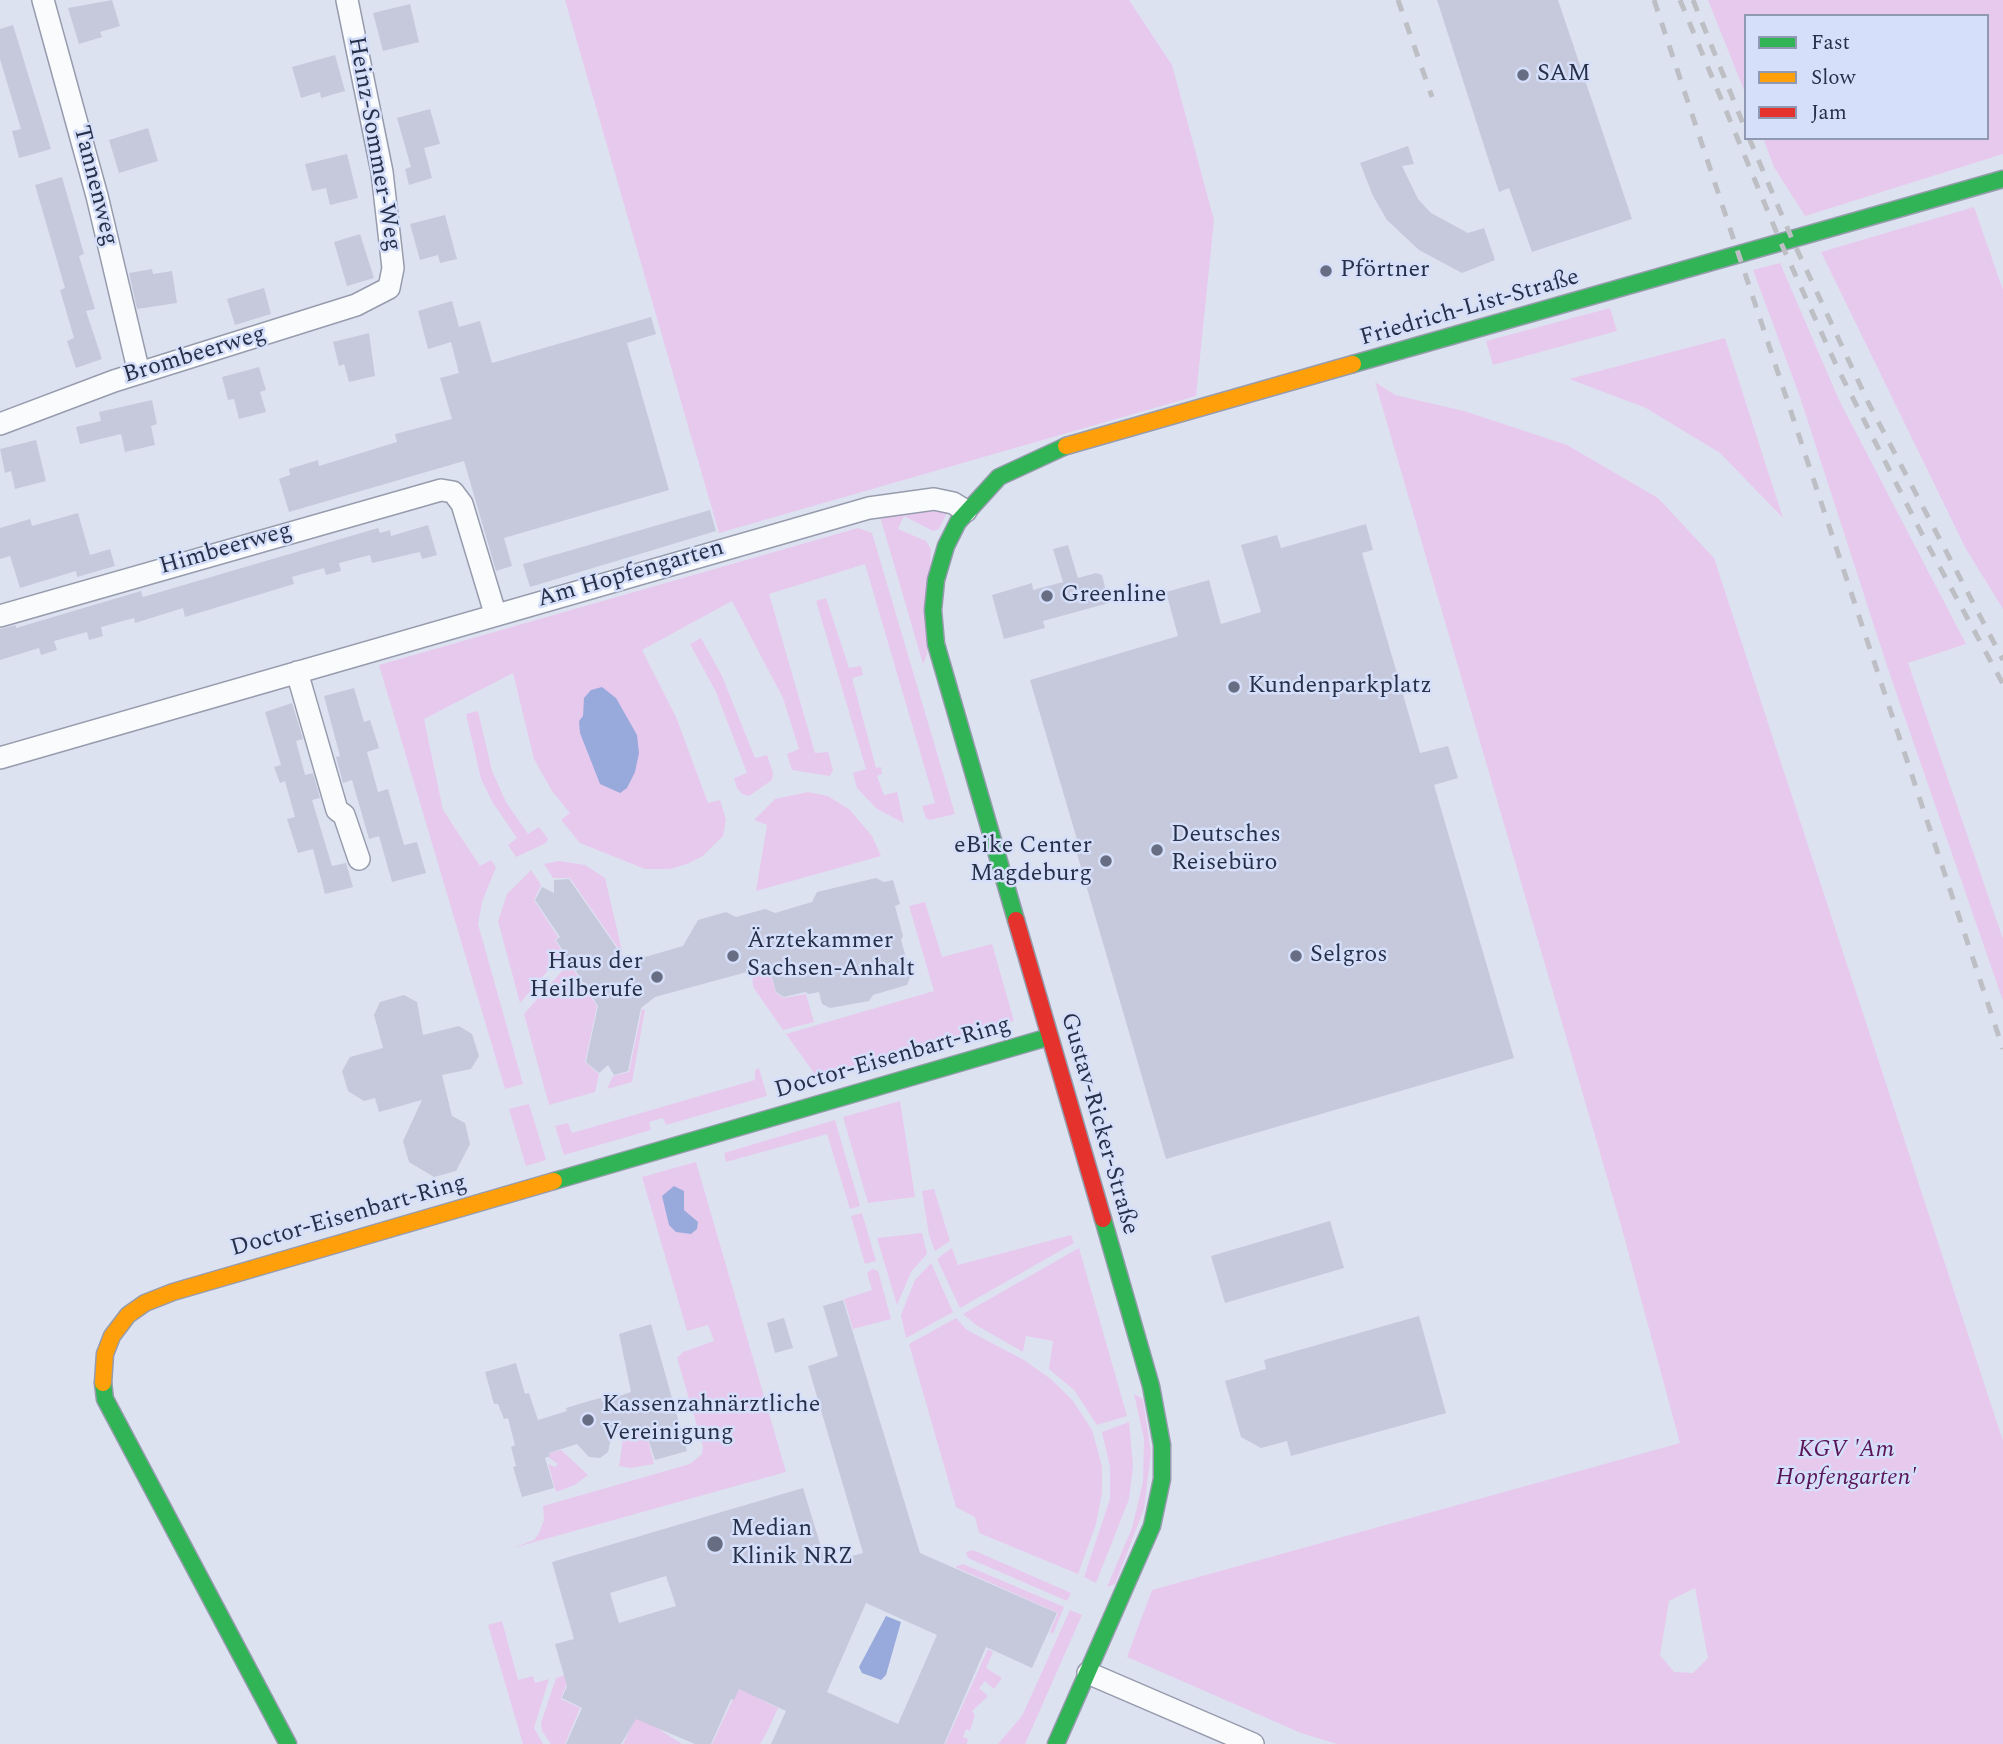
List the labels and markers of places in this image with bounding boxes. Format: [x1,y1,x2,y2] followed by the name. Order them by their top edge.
[1537,61,1591,89] place label: SAM
[1515,67,1531,83] marker: SAM
[1340,257,1430,285] place label: Pförtner
[1318,263,1334,279] marker: Pförtner
[1061,582,1166,610] place label: Greenline
[1039,588,1055,604] marker: Greenline
[1248,673,1432,701] place label: Kundenparkplatz
[1226,679,1242,695] marker: Kundenparkplatz
[1171,822,1281,878] place label: Deutsches Reisebüro
[954,833,1092,889] place label: eBike Center Magdeburg
[1149,842,1165,858] marker: Deutsches Reisebüro
[1098,853,1114,869] marker: eBike Center Magdeburg
[747,928,915,984] place label: Ärztekammer Sachsen-Anhalt
[1310,942,1388,970] place label: Selgros
[725,948,741,964] marker: Ärztekammer Sachsen-Anhalt
[1288,948,1304,964] marker: Selgros
[529,949,643,1005] place label: Haus der Heilberufe
[649,969,665,985] marker: Haus der Heilberufe
[602,1392,820,1448] place label: Kassenzahnärztliche Vereinigung
[580,1412,596,1428] marker: Kassenzahnärztliche Vereinigung
[731,1516,853,1572] place label: Median Klinik NRZ
[705,1534,725,1554] marker: Median Klinik NRZ

